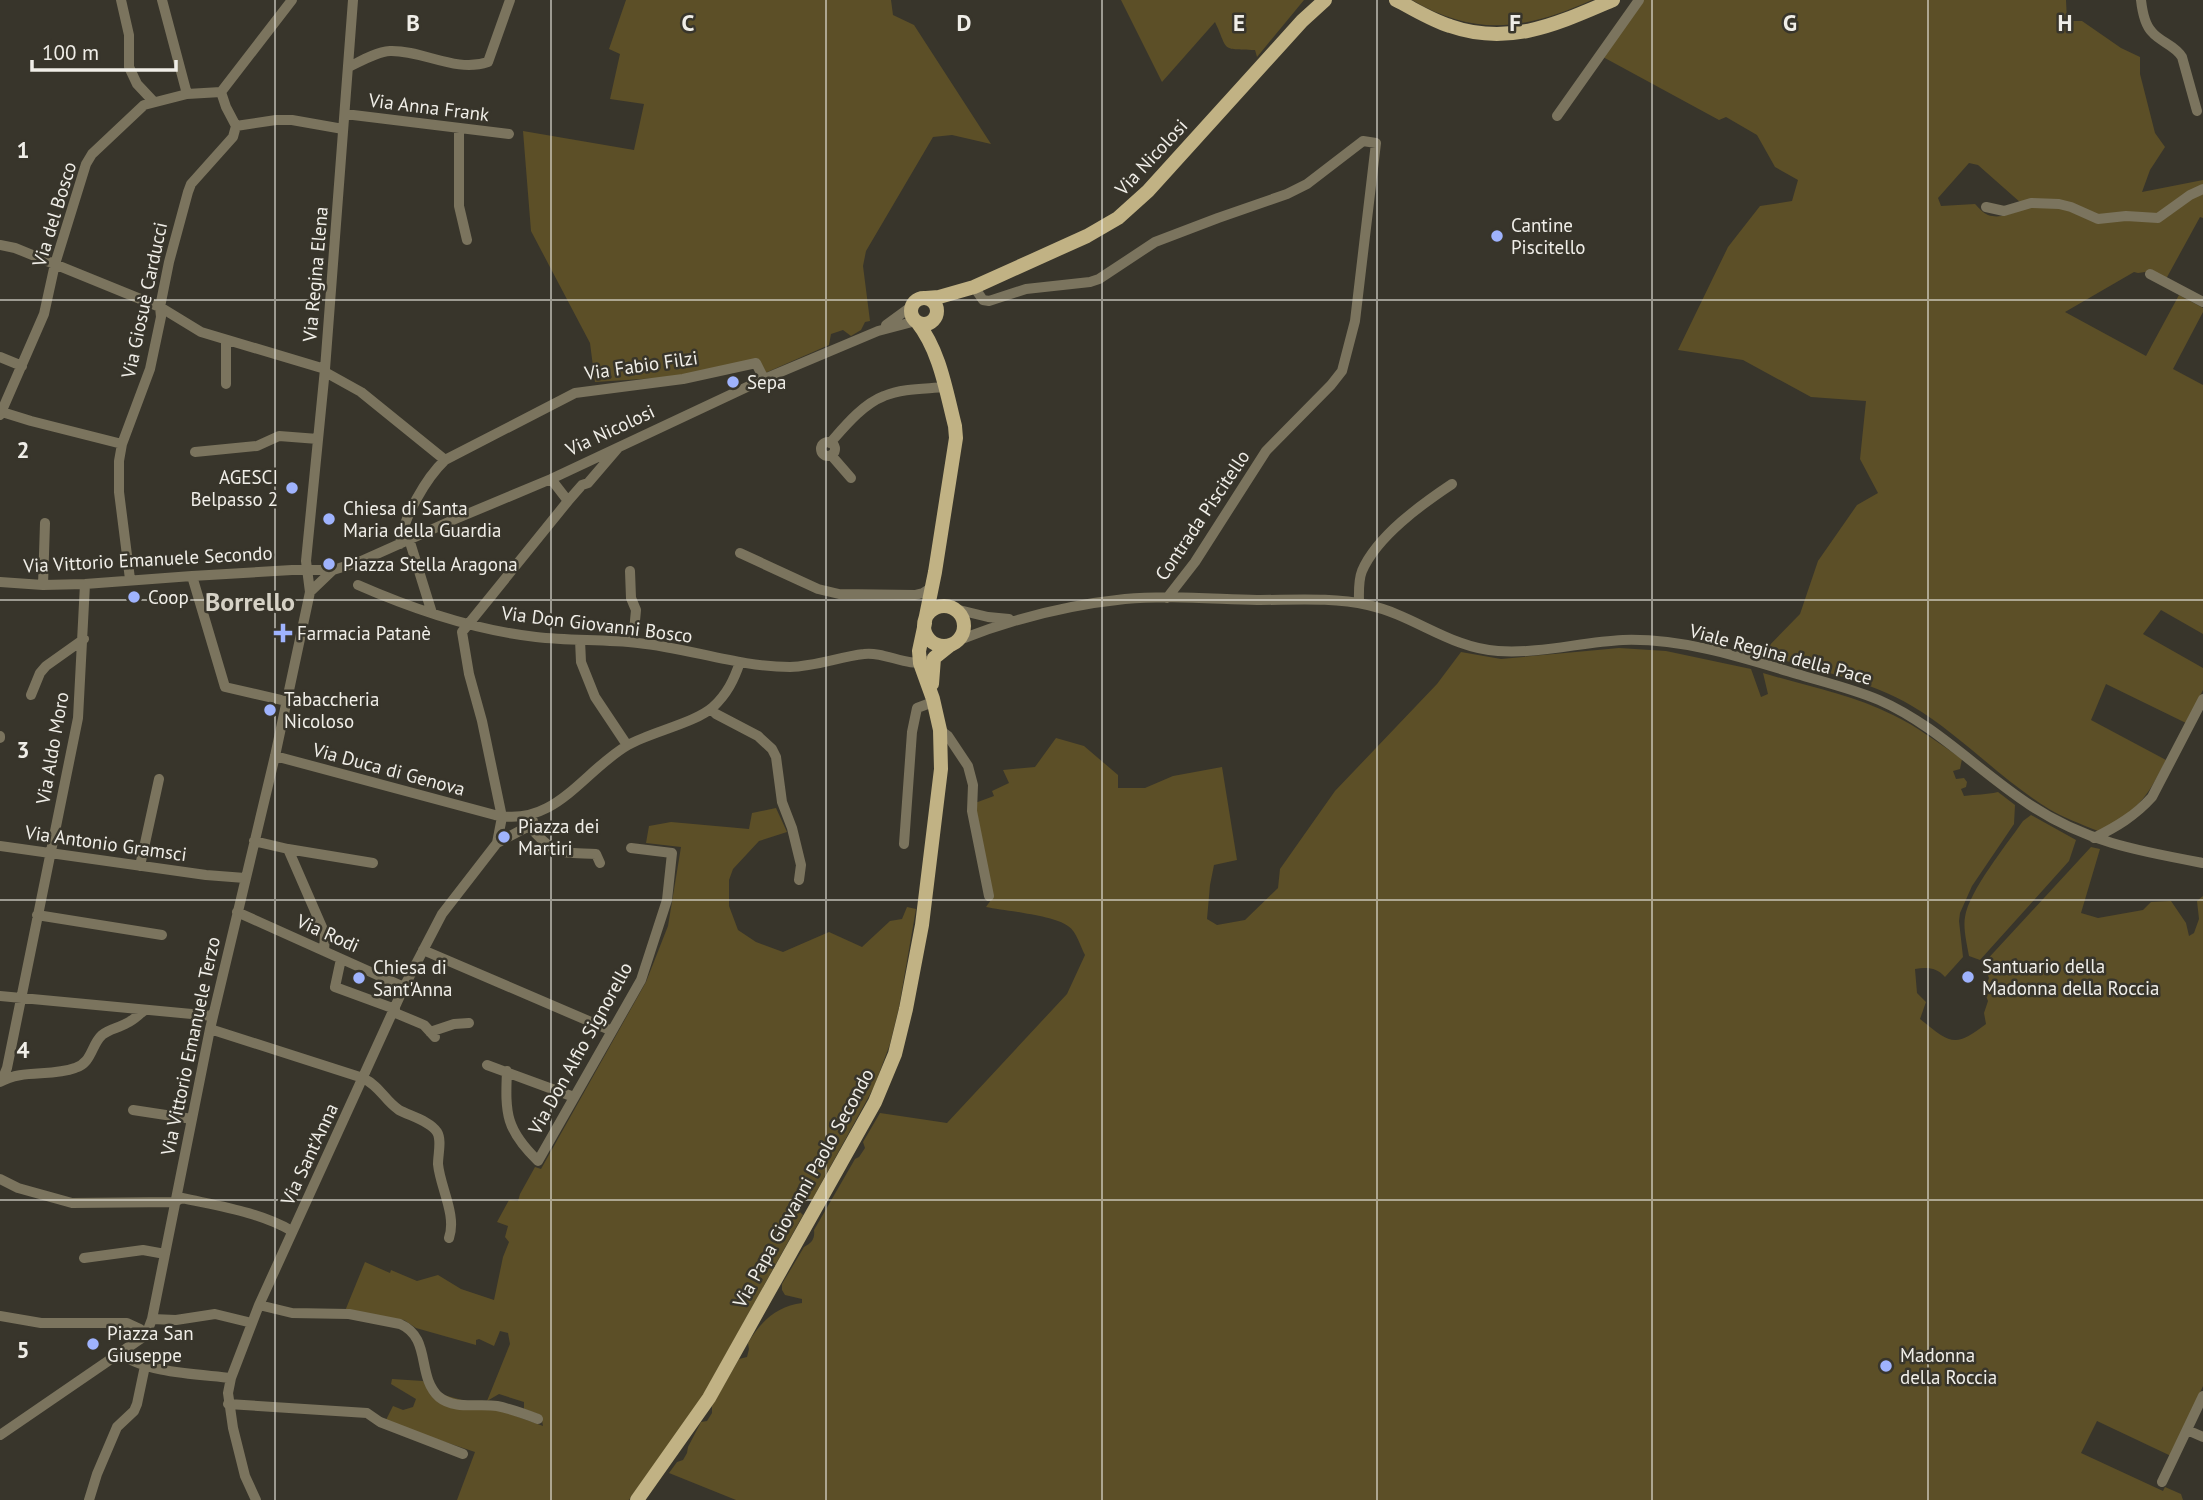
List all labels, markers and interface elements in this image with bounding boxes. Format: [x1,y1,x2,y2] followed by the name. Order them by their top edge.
[406,8,420,37] text: B
[682,8,695,37] text: C
[957,8,971,37] text: D
[1233,8,1245,37] text: E
[1509,8,1521,37] text: F
[1783,8,1797,37] text: G
[2058,8,2072,37] text: H
[32,28,175,72] scale bar
[42,39,99,66] text: 100 m
[366,88,491,126] street label: Via Anna Frank
[1109,114,1192,201] street label: Via Nicolosi
[16,135,30,164] text: 1
[26,159,81,270] street label: Via del Bosco
[297,205,333,344] street label: Via Regina Elena
[1511,213,1586,259] place label: Cantine Piscitello
[116,220,172,381] street label: Via Giosuè Carducci
[1489,228,1505,244] marker: Cantine Piscitello
[582,345,699,385] street label: Via Fabio Filzi
[747,370,786,394] place label: Sepa
[725,374,741,390] marker: Sepa
[561,399,658,461] street label: Via Nicolosi
[16,435,30,464] text: 2
[1149,445,1255,585] street label: Contrada Piscitello
[190,465,278,511] place label: AGESCI Belpasso 2
[284,480,300,496] marker: AGESCI Belpasso 2
[343,496,501,542] place label: Chiesa di Santa Maria della Guardia
[321,511,337,527] marker: Chiesa di Santa Maria della Guardia
[22,540,273,578] street label: Via Vittorio Emanuele Secondo
[343,552,518,576] place label: Piazza Stella Aragona
[321,556,337,572] marker: Piazza Stella Aragona
[148,585,189,609] place label: Coop
[205,585,295,618] district label: Borrello
[126,589,142,605] marker: Coop
[499,600,694,648] street label: Via Don Giovanni Bosco
[1686,618,1875,690] street label: Viale Regina della Pace
[297,621,431,645] place label: Farmacia Patanè
[275,625,291,641] marker: Farmacia Patanè
[284,687,379,733] place label: Tabaccheria Nicoloso
[30,690,74,807] street label: Via Aldo Moro
[262,702,278,718] marker: Tabaccheria Nicoloso
[16,735,30,764] text: 3
[309,737,468,801] street label: Via Duca di Genova
[518,814,600,860] place label: Piazza dei Martiri
[23,820,188,866] street label: Via Antonio Gramsci
[496,829,512,845] marker: Piazza dei Martiri
[292,908,363,957] street label: Via Rodi
[155,934,225,1159] street label: Via Vittorio Emanuele Terzo
[1982,954,2159,1000] place label: Santuario della Madonna della Roccia
[373,955,453,1001] place label: Chiesa di Sant'Anna
[522,958,637,1139] street label: Via Don Alfio Signorello
[1960,969,1976,985] marker: Santuario della Madonna della Roccia
[351,970,367,986] marker: Chiesa di Sant'Anna
[16,1035,30,1064] text: 4
[727,1064,879,1313] street label: Via Papa Giovanni Paolo Secondo
[274,1099,343,1210] street label: Via Sant'Anna
[107,1321,194,1367] place label: Piazza San Giuseppe
[16,1335,30,1364] text: 5
[85,1336,101,1352] marker: Piazza San Giuseppe
[1900,1343,1997,1389] place label: Madonna della Roccia
[1878,1358,1894,1374] marker: Madonna della Roccia

